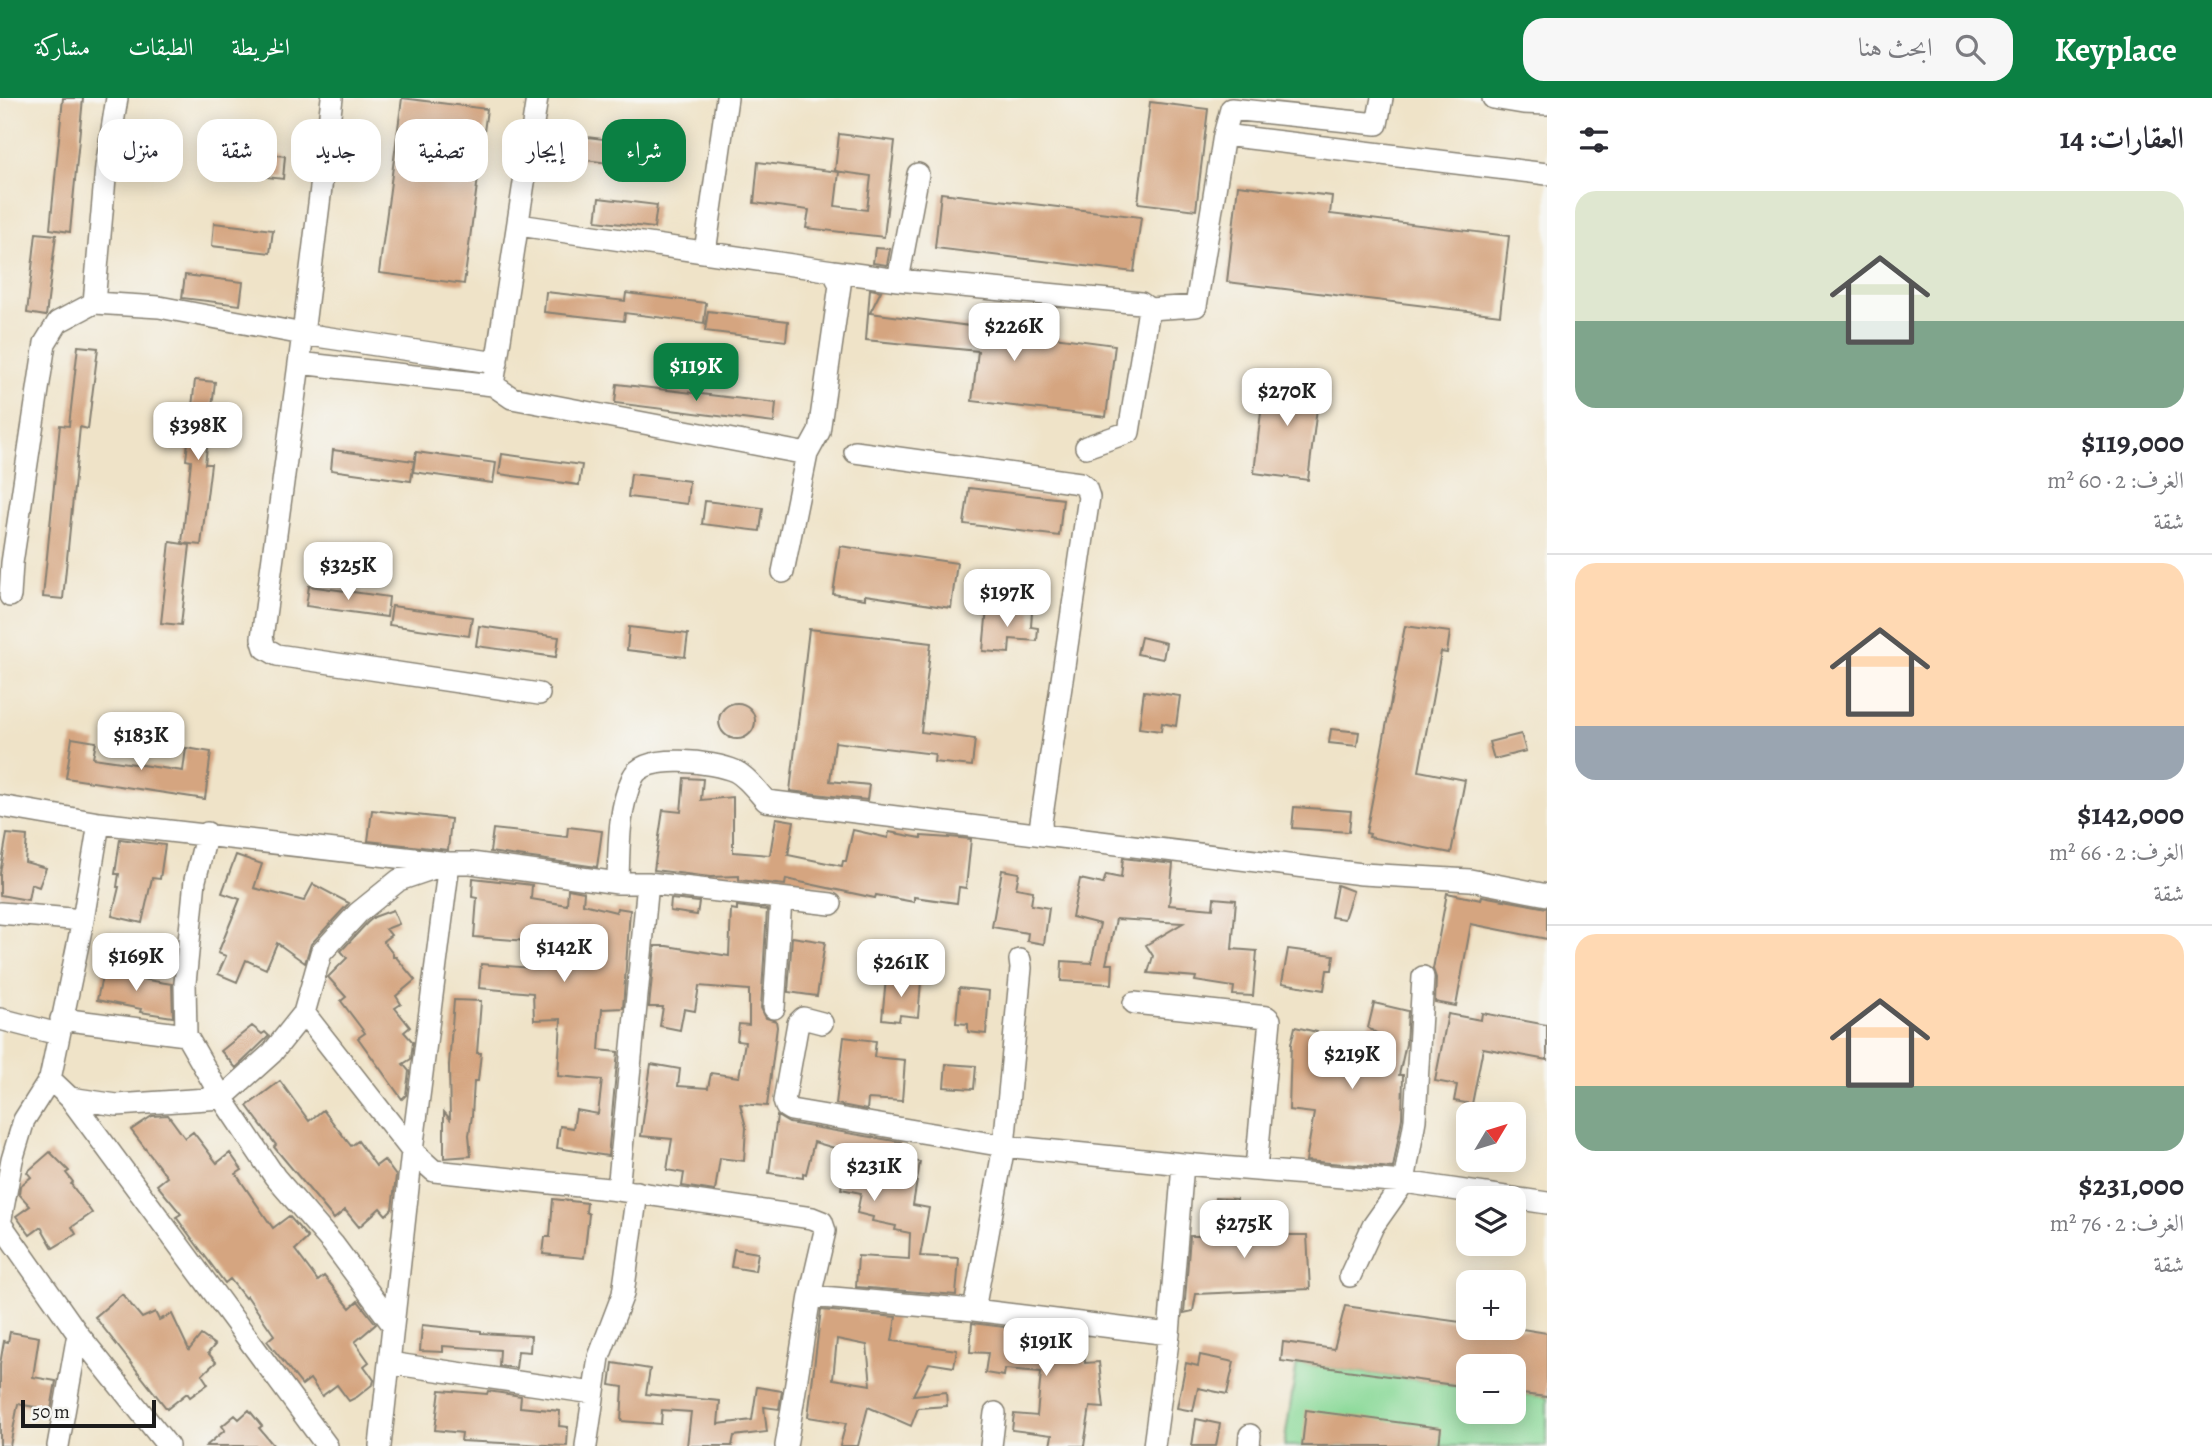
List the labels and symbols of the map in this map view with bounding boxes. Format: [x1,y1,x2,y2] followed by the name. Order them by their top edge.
[965,303,1063,363] pin: $226K
[647,344,745,403] pin: $119K
[1238,368,1336,428] pin: $270K
[149,402,247,462] pin: $398K
[299,542,397,602] pin: $325K
[958,570,1056,629] pin: $197K
[92,712,190,772] pin: $183K
[515,924,613,984] pin: $142K
[87,934,185,993] pin: $169K
[852,940,950,999] pin: $261K
[1303,1032,1401,1091] pin: $219K
[1456,1102,1526,1172] north arrow
[825,1144,923,1203] pin: $231K
[1195,1200,1293,1260] pin: $275K
[997,1318,1095,1378] pin: $191K
[21,1397,156,1429] scale bar

